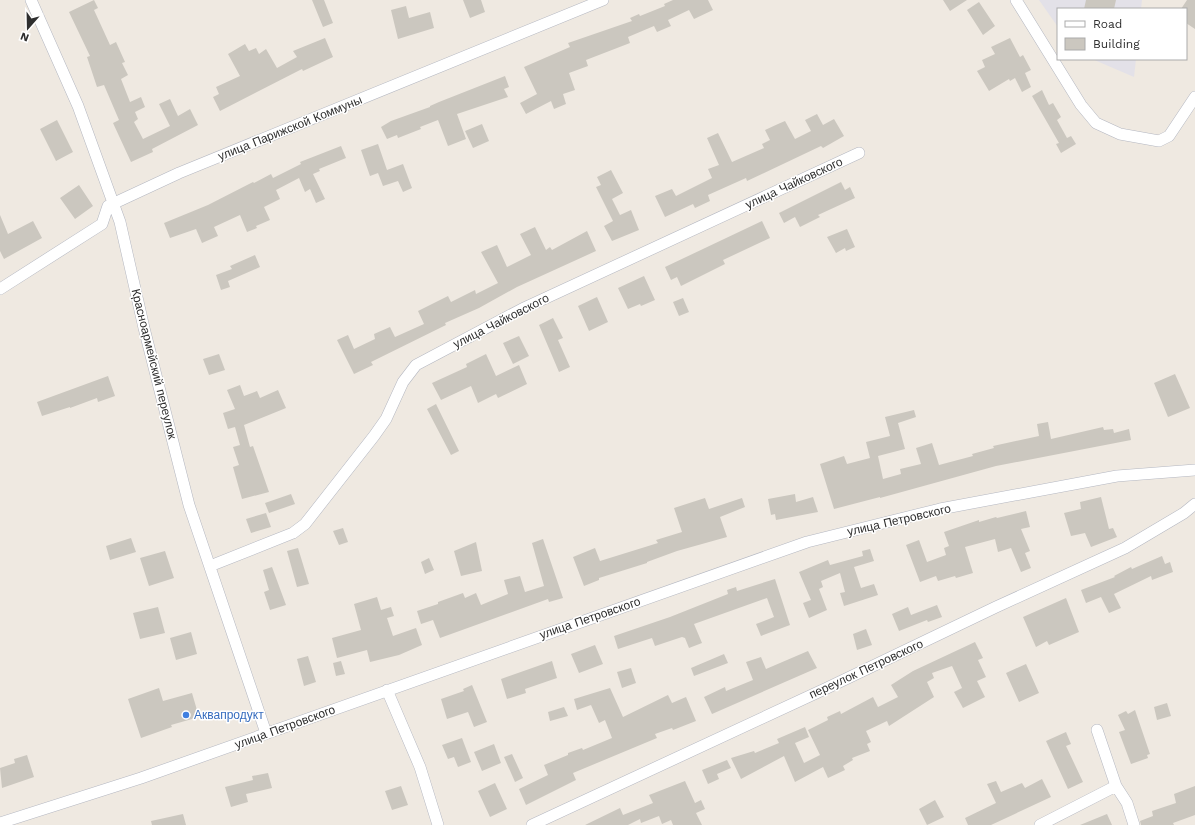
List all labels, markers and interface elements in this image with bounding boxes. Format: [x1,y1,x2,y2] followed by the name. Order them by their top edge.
[8,8,48,48] north arrow
[1057,8,1187,60] legend
[1093,17,1122,31] text: Road
[19,29,31,44] text: N
[1093,37,1140,51] text: Building
[216,93,364,163] street label: улица Парижской Коммуны
[743,154,845,212] street label: улица Чайковского
[129,287,180,441] street label: Красноармейский переулок
[451,291,552,351] street label: улица Чайковского
[846,501,952,539] street label: улица Петровского
[538,594,643,642] street label: улица Петровского
[807,636,925,702] street label: переулок Петровского
[233,702,337,752] street label: улица Петровского
[194,708,264,722] place label: Аквапродукт
[181,710,191,720] marker: Аквапродукт

